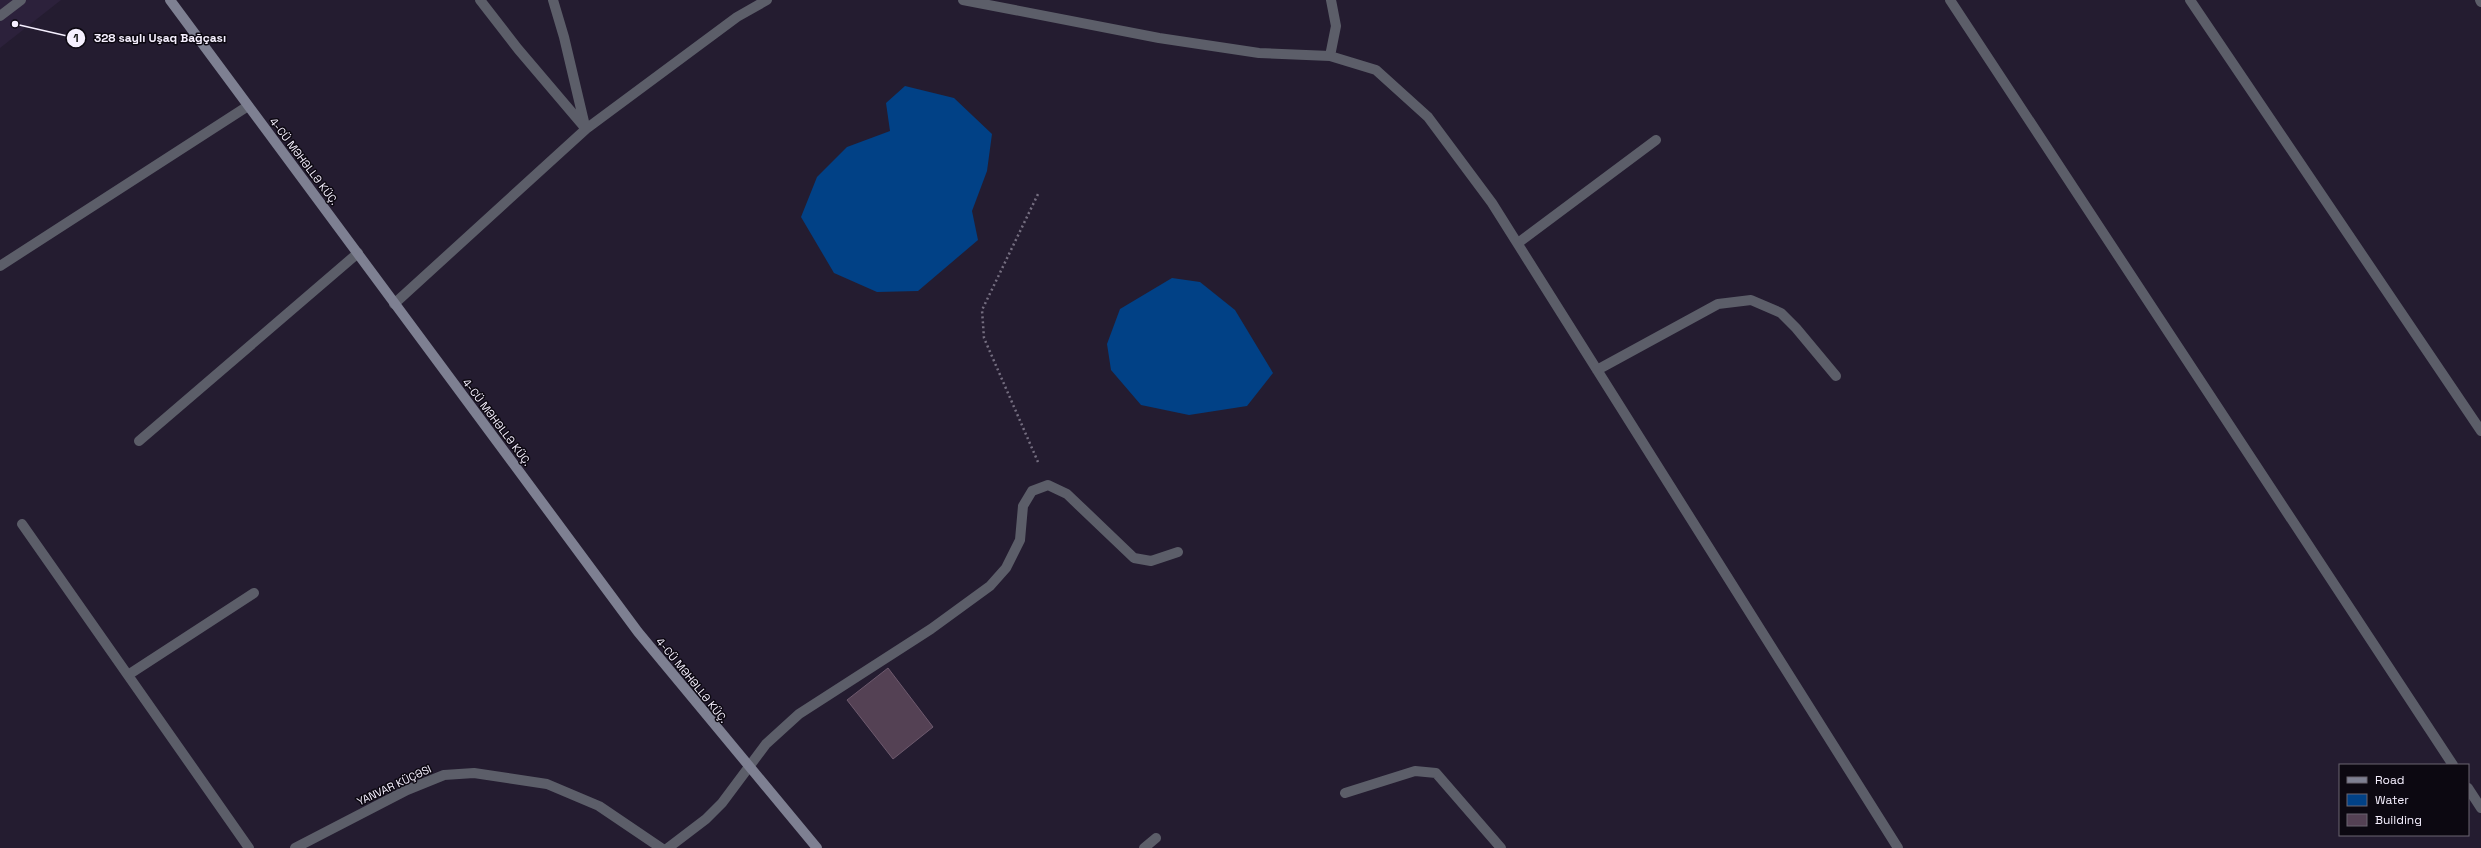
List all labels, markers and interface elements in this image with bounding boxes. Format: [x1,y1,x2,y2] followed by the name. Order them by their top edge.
[66,26,234,50] callout: 328 saylı Uşaq Bağçası
[73,30,79,46] text: 1
[94,30,226,46] text: 328 saylı Uşaq Bağçası
[267,114,342,208] street label: 4-CÜ MƏHƏLLƏ KÜÇ.
[460,375,535,469] street label: 4-CÜ MƏHƏLLƏ KÜÇ.
[653,634,732,726] street label: 4-CÜ MƏHƏLLƏ KÜÇ.
[354,761,434,808] street label: YANVAR KÜÇƏSI
[2339,764,2469,836] legend
[2375,772,2404,788] text: Road
[2375,792,2409,808] text: Water
[2375,812,2422,828] text: Building

